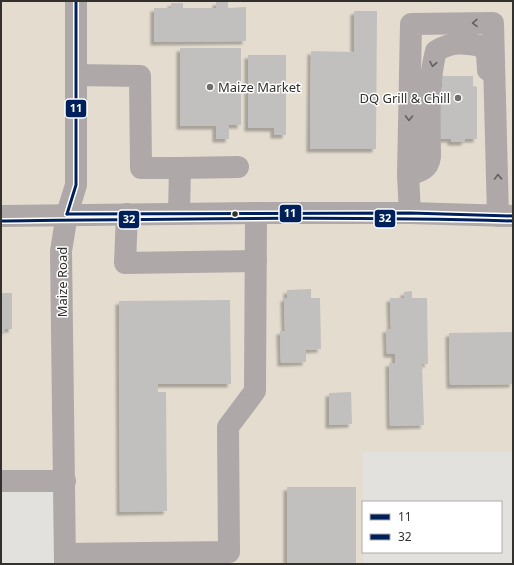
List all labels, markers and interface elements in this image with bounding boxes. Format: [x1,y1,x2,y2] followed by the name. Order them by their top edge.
[472,19,478,27] one-way arrow
[429,61,438,67] one-way arrow
[218,78,301,96] place label: Maize Market
[205,82,215,92] marker: Maize Market
[359,89,450,107] place label: DQ Grill & Chill
[453,93,463,103] marker: DQ Grill & Chill
[65,99,87,118] line badge: 11
[70,100,82,115] text: 11
[405,115,414,121] one-way arrow
[493,174,502,180] one-way arrow
[279,204,302,223] line badge: 11
[284,205,296,220] text: 11
[230,209,240,219] unlabelled marker
[374,209,396,228] line badge: 32
[118,210,140,229] line badge: 32
[379,210,391,225] text: 32
[123,211,135,226] text: 32
[53,247,71,317] street label: Maize Road
[362,501,502,553] legend
[398,508,412,525] text: 11
[398,528,412,545] text: 32

